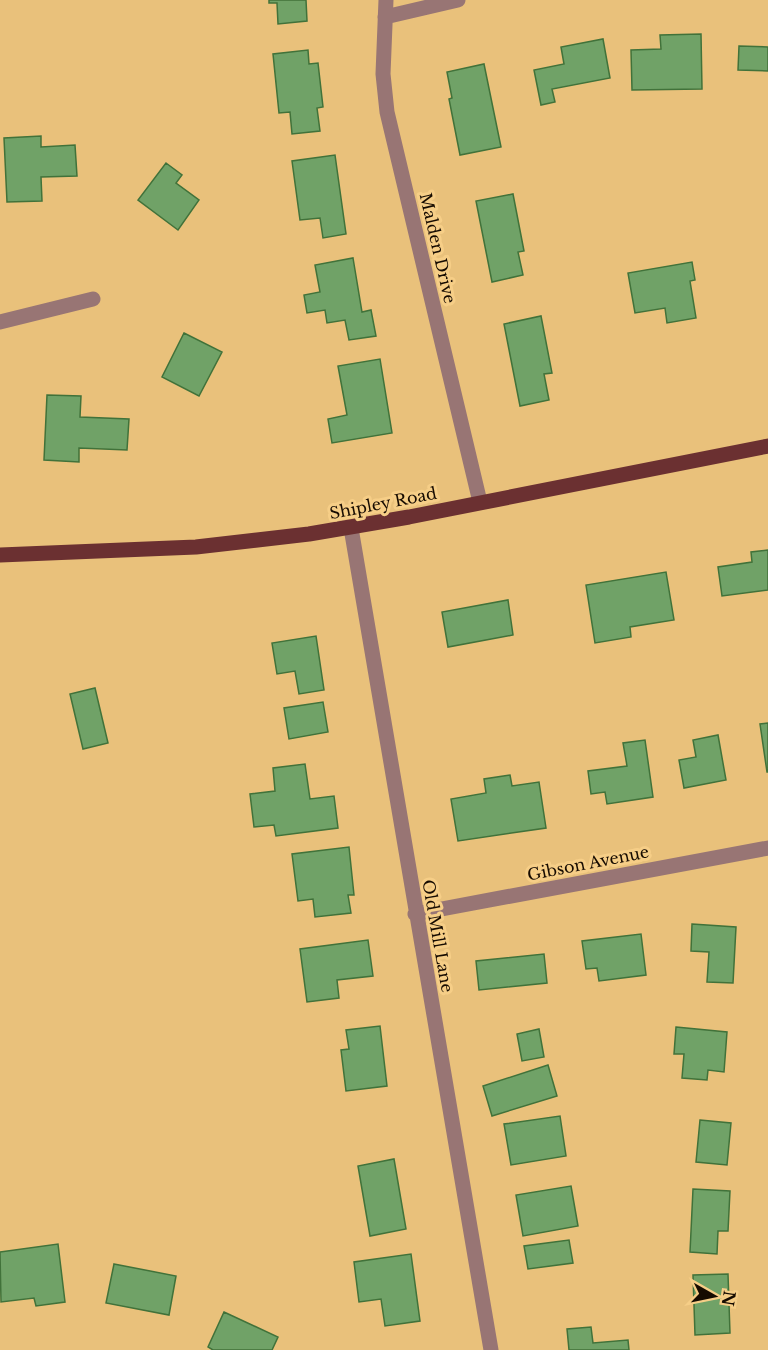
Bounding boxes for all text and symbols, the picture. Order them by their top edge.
street label: Malden Drive [416,191,460,305]
street label: Shipley Road [328,483,438,523]
street label: Gibson Avenue [525,841,651,885]
street label: Old Mill Lane [418,878,458,994]
north arrow [684,1266,744,1326]
text: N [718,1289,740,1307]

